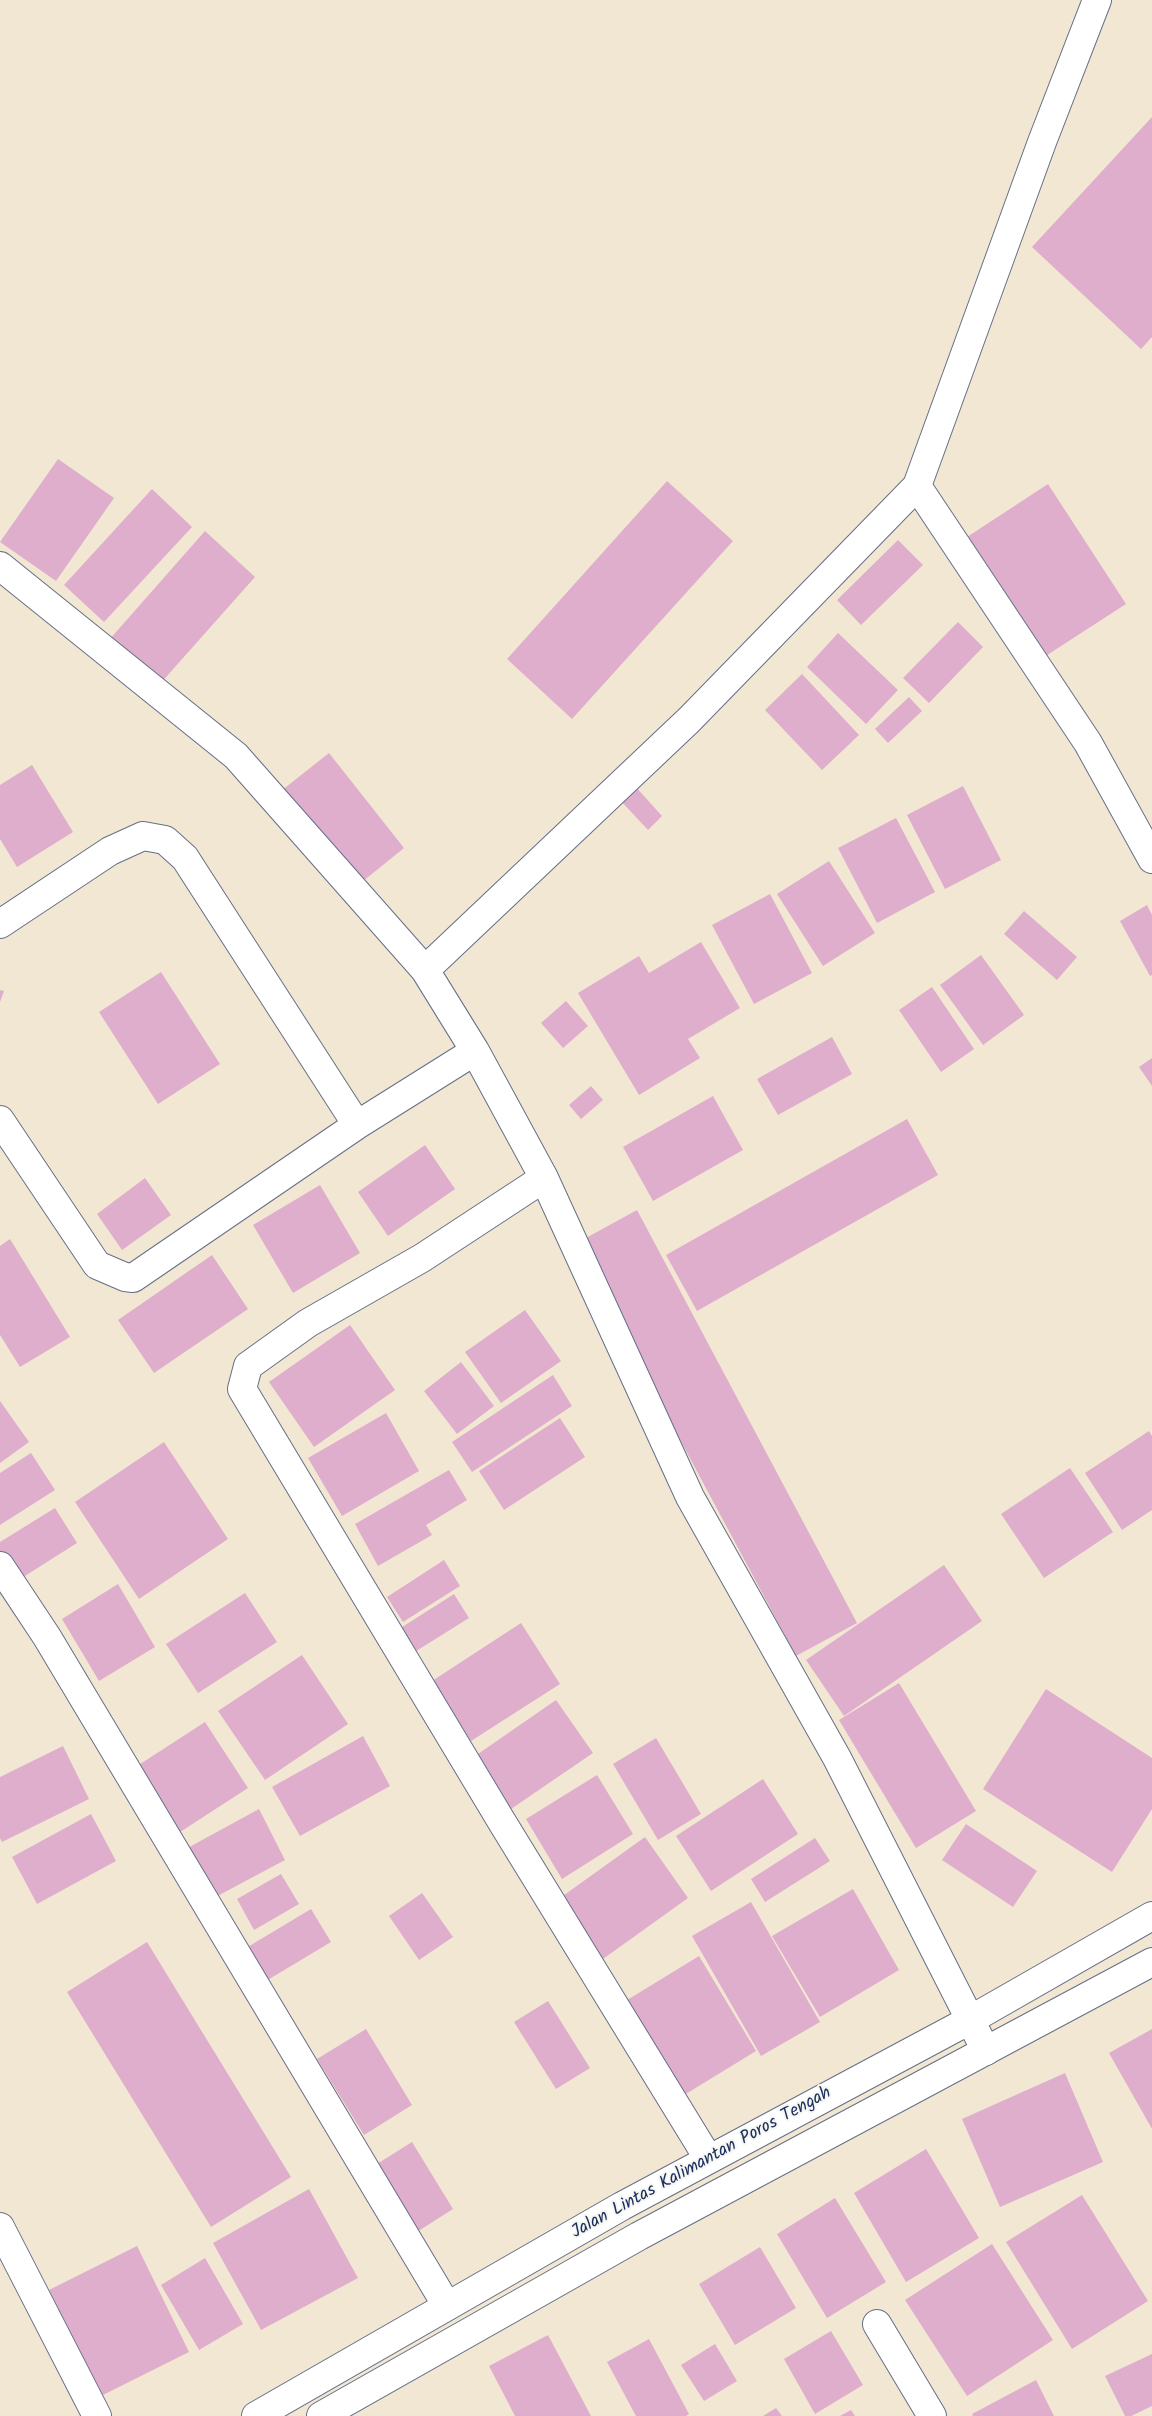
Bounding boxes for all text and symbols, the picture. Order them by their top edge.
street label: Jalan Lintas Kalimantan Poros Tengah [568,2083,836,2245]

